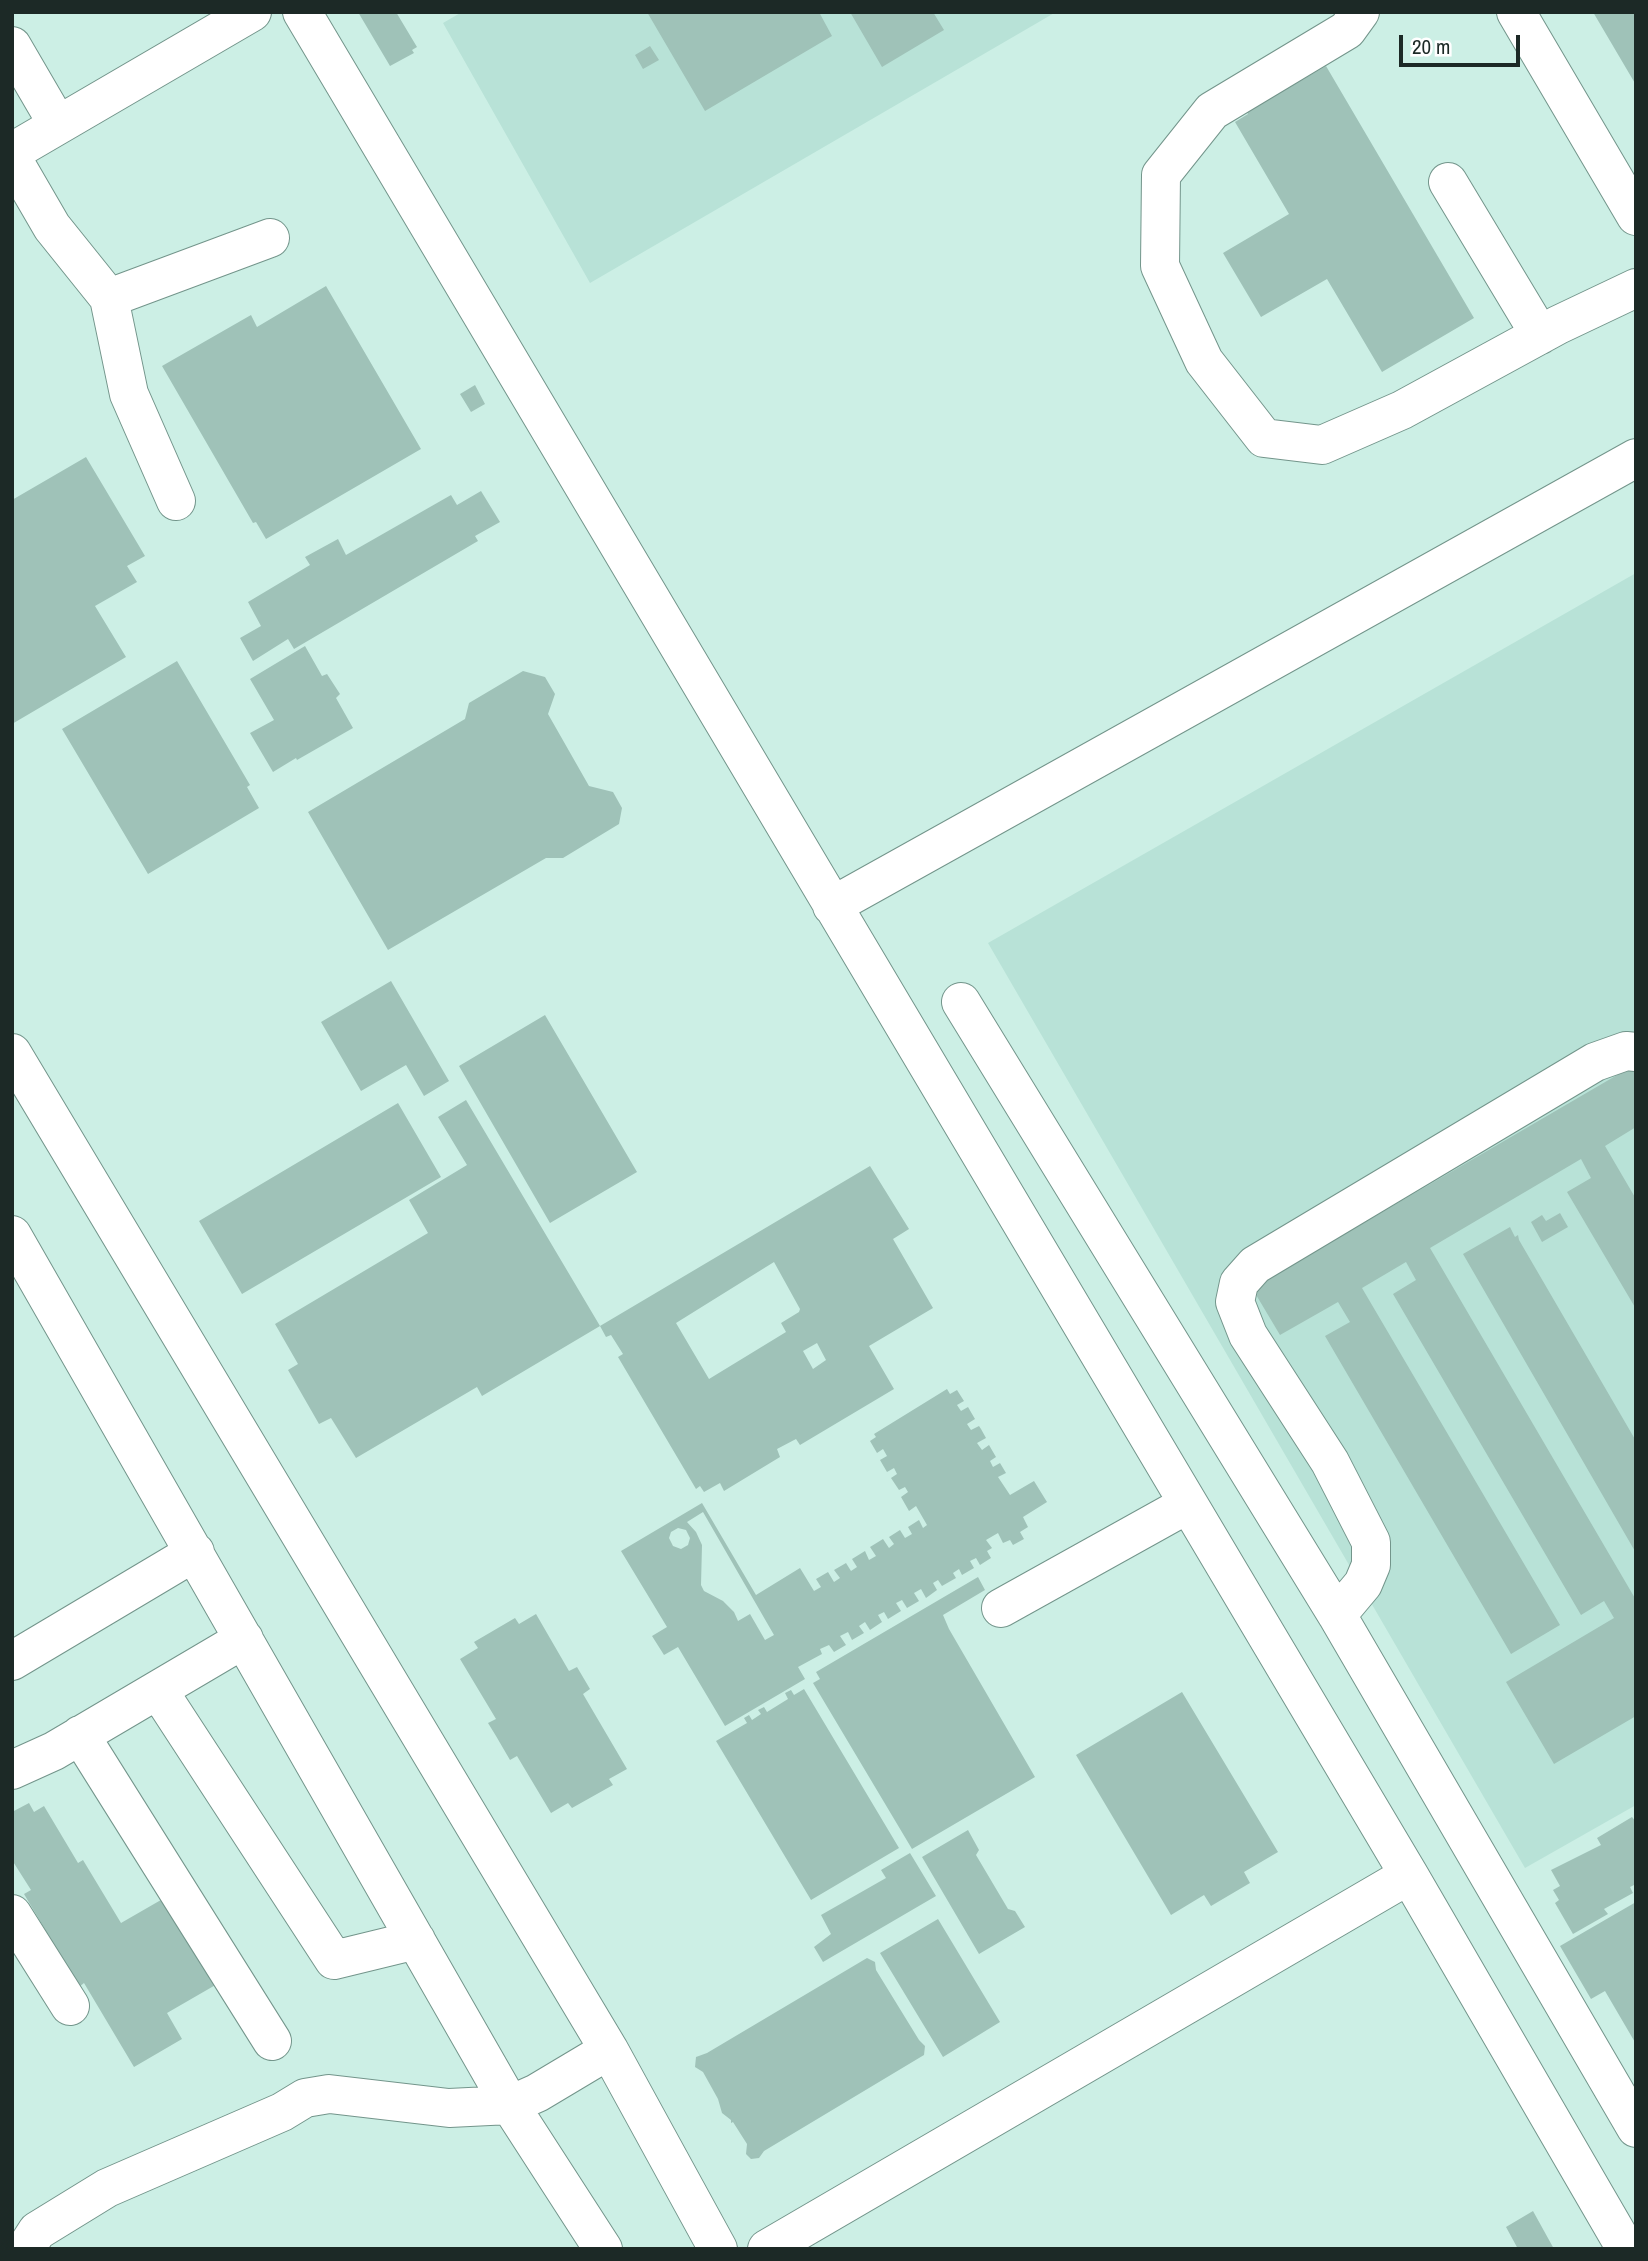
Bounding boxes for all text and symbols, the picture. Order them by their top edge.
scale bar [1403,21,1524,65]
text: 20 m [1412,32,1450,61]

